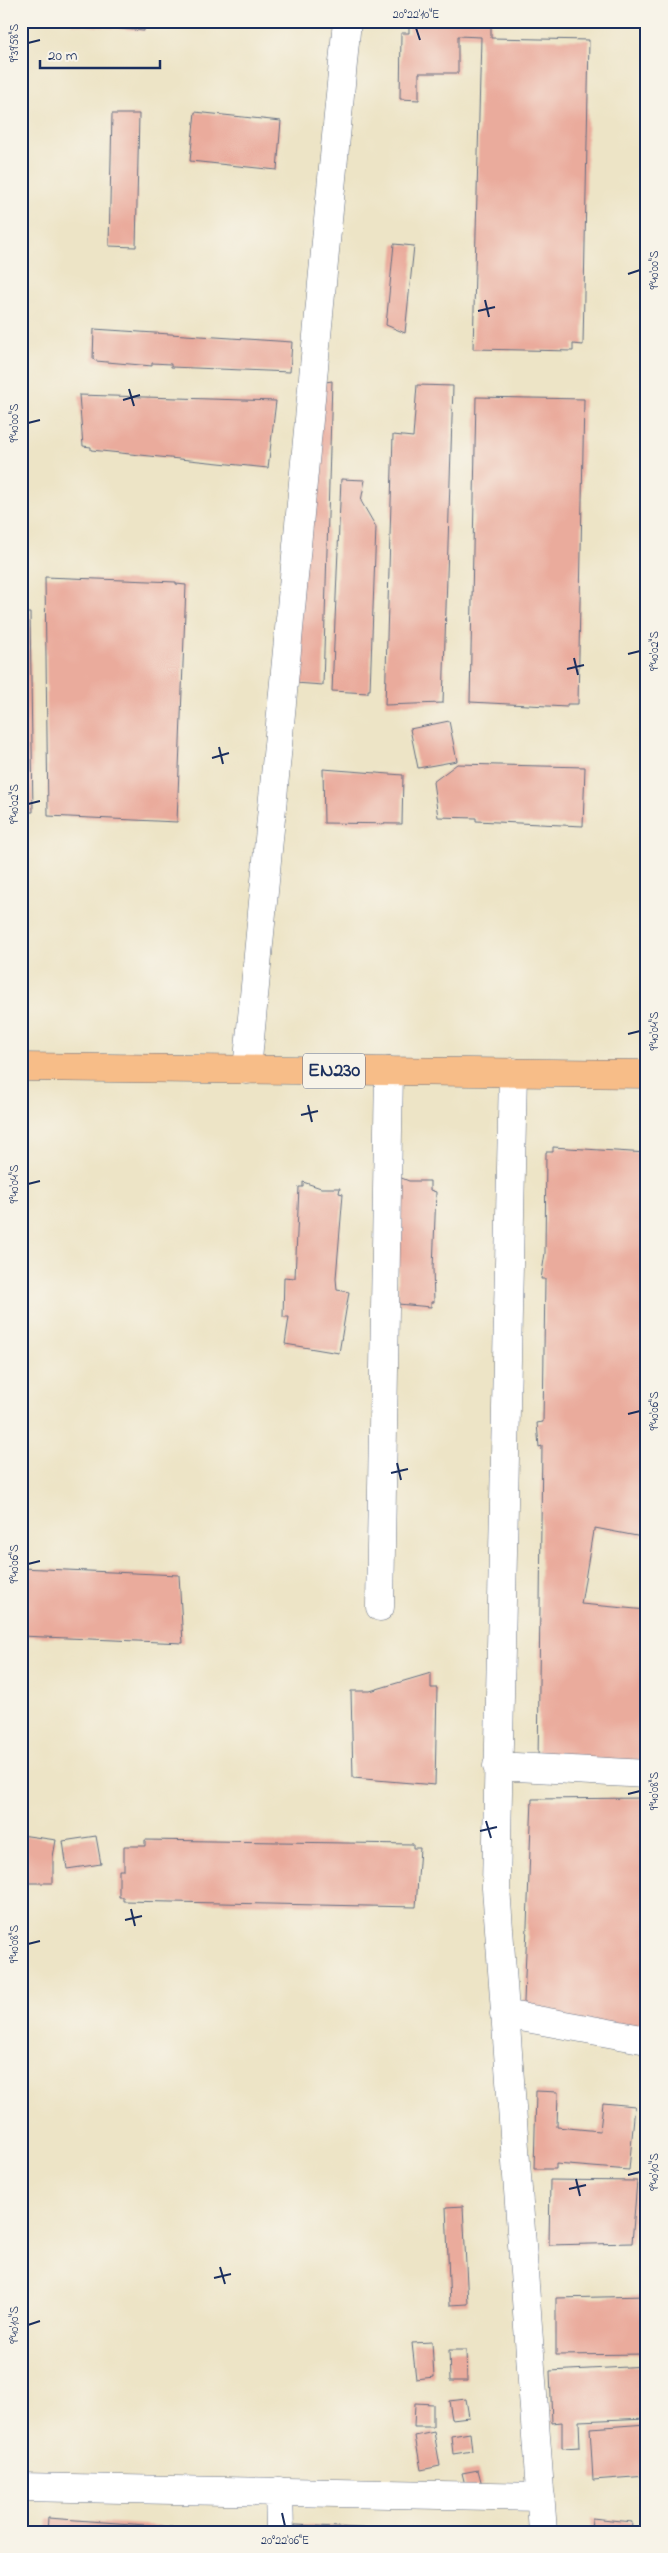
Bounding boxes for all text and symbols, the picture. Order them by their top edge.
text: 20°22'10"E [393,6,439,24]
text: 9°39'58"S [6,23,24,62]
scale bar [40,38,160,70]
text: 20 m [48,45,78,67]
text: 9°40'00"S [646,250,664,290]
text: 9°40'00"S [6,403,24,443]
text: 9°40'02"S [646,631,664,671]
text: 9°40'02"S [6,784,24,824]
text: 9°40'04"S [646,1011,664,1050]
road number: EN230 [303,1054,365,1088]
text: 9°40'04"S [6,1164,24,1203]
text: 9°40'06"S [646,1391,664,1431]
text: 9°40'06"S [6,1544,24,1584]
text: 9°40'08"S [646,1772,664,1810]
text: 9°40'08"S [6,1925,24,1963]
text: 9°40'10"S [646,2153,664,2191]
text: 9°40'10"S [6,2306,24,2344]
text: 20°22'06"E [261,2532,309,2550]

